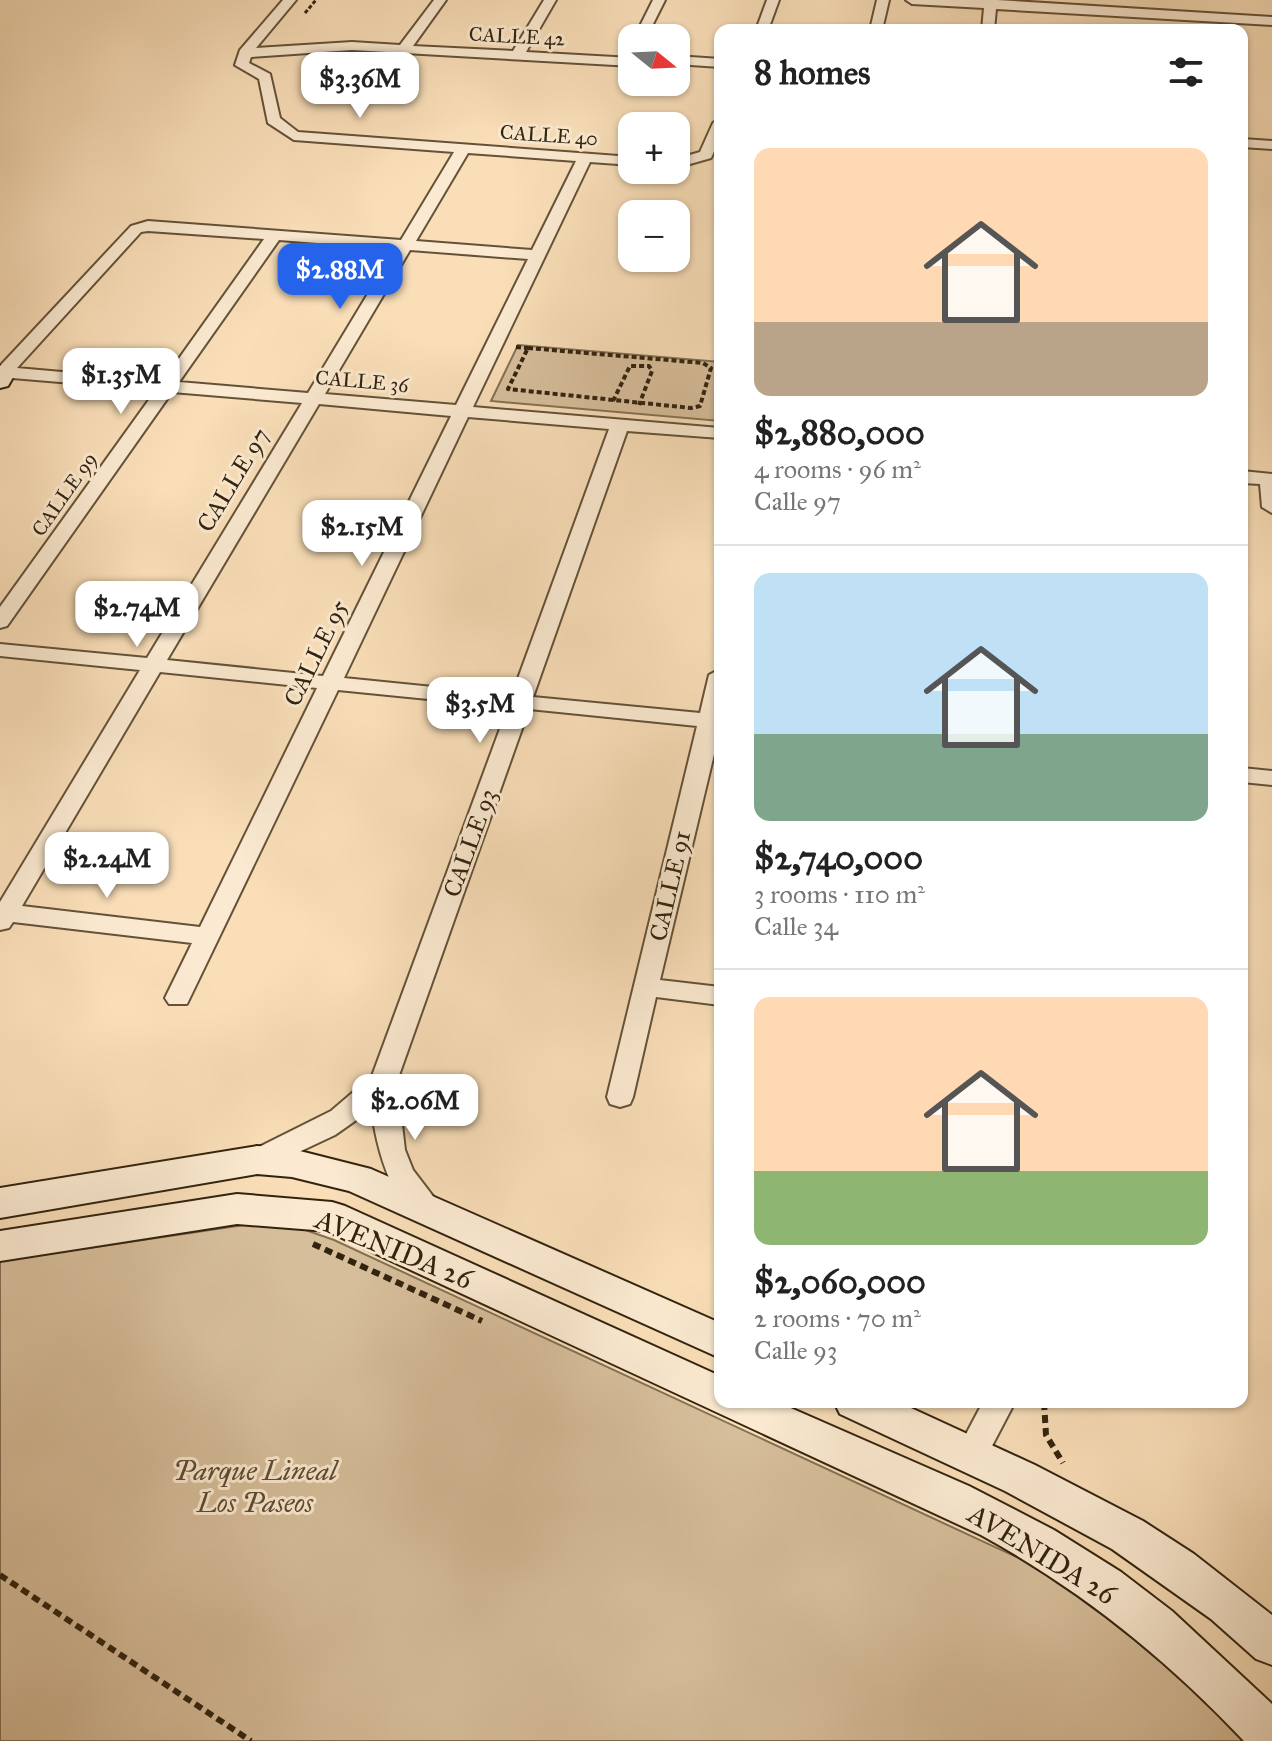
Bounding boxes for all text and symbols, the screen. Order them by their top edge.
street label: CALLE 42 [468,21,566,51]
north arrow [618,24,690,96]
map controls [618,24,690,272]
icon: filters [1164,50,1208,94]
pin: $3.36M [295,52,425,120]
text: 8 homes [754,52,870,93]
text: $3.36M [319,62,401,94]
button: + [618,112,690,184]
street label: CALLE 40 [499,120,599,150]
button: − [618,200,690,272]
icon: home [909,200,1053,344]
pin: $2.88M [275,243,405,311]
text: $2.88M [296,253,384,285]
pin: $1.35M [56,348,186,416]
text: $1.35M [81,358,161,390]
street label: CALLE 36 [314,365,410,397]
text: $2,880,000 [754,412,925,453]
street label: CALLE 97 [190,423,276,537]
street label: CALLE 99 [26,447,102,541]
text: 4 rooms · 96 m² [754,453,921,485]
text: Calle 97 [754,485,841,517]
pin: $2.15M [297,500,427,568]
text: $2.15M [320,510,404,542]
pin: $2.74M [72,581,202,649]
text: $2.74M [93,591,181,623]
street label: CALLE 95 [277,595,355,711]
icon: home [909,625,1053,769]
pin: $3.5M [424,677,536,745]
text: $3.5M [445,687,515,719]
street label: CALLE 93 [437,785,503,901]
street label: CALLE 91 [643,828,697,944]
pin: $2.24M [42,832,172,900]
text: $2,740,000 [754,837,923,878]
text: $2.24M [63,842,151,874]
text: 3 rooms · 110 m² [754,878,925,910]
text: Calle 34 [754,910,838,942]
icon: home [909,1049,1053,1193]
pin: $2.06M [350,1074,480,1142]
text: $2.06M [370,1084,460,1116]
street label: AVENIDA 26 [309,1201,479,1297]
text: $2,060,000 [754,1261,926,1302]
text: 2 rooms · 70 m² [754,1302,921,1334]
text: Calle 93 [754,1334,837,1366]
park label: Parque Lineal Los Paseos [173,1453,339,1520]
street label: AVENIDA 26 [961,1496,1124,1613]

